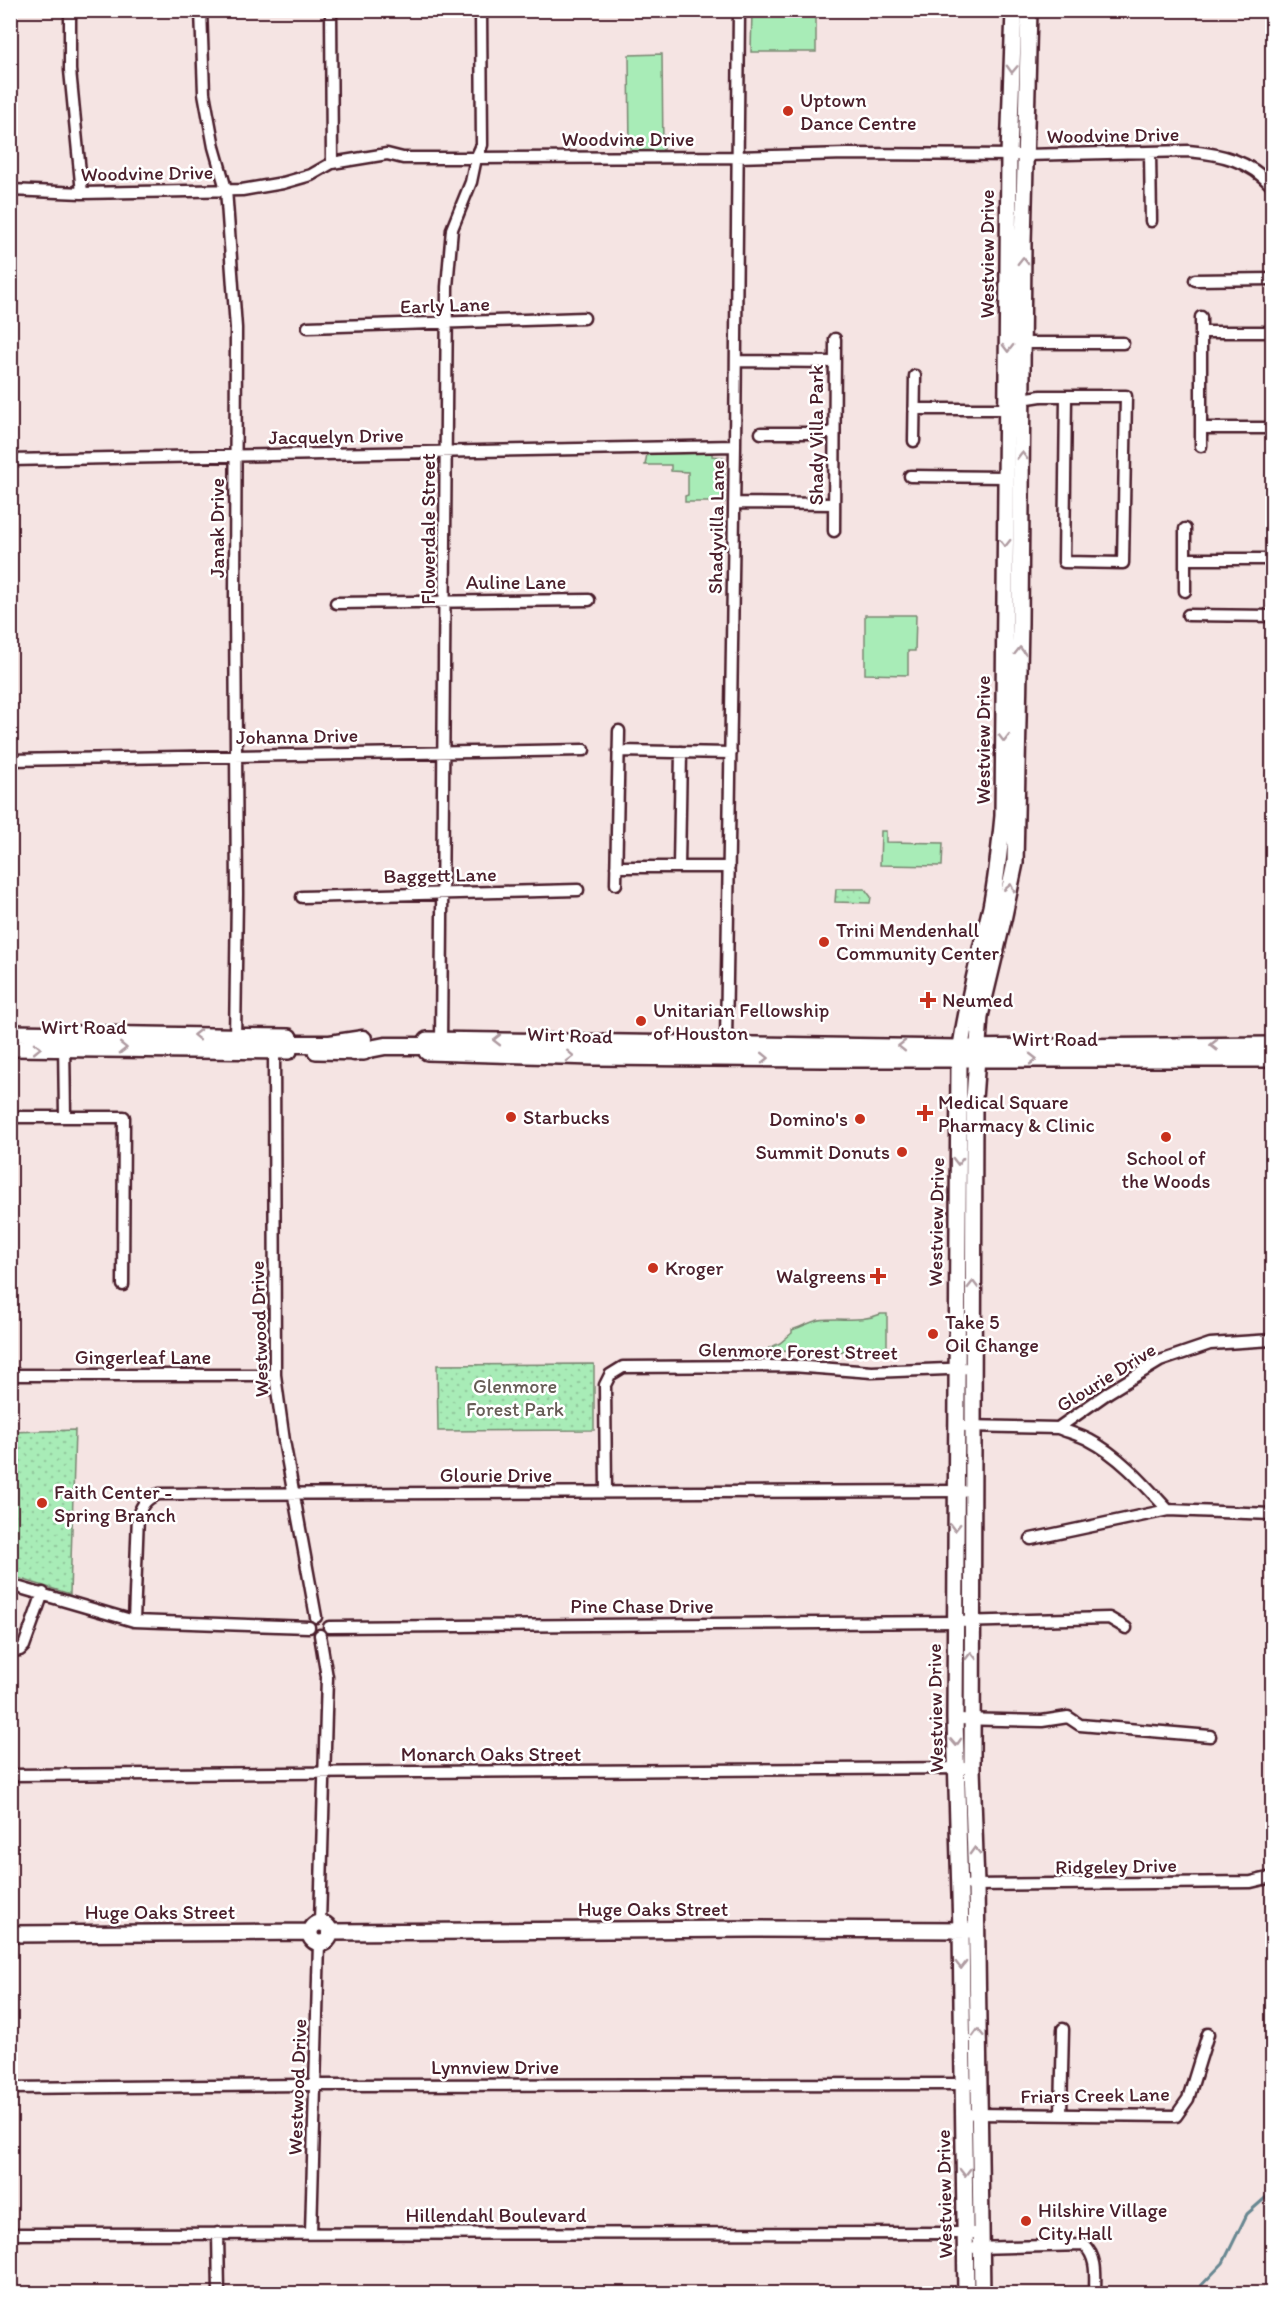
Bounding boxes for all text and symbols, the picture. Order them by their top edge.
one-way arrow [1005,64,1018,73]
place label: Uptown Dance Centre [800,88,917,135]
marker: Uptown Dance Centre [781,104,795,118]
street label: Woodvine Drive [1046,122,1180,148]
street label: Woodvine Drive [562,127,694,151]
street label: Woodvine Drive [80,160,214,186]
street label: Westview Drive [975,189,999,319]
one-way arrow [1017,257,1029,266]
street label: Early Lane [400,291,490,319]
one-way arrow [1001,343,1014,352]
street label: Shady Villa Park [804,364,828,505]
street label: Jacquelyn Drive [268,423,404,449]
one-way arrow [1016,452,1028,461]
street label: Flowerdale Street [416,453,440,605]
street label: Shadyvilla Lane [703,460,729,594]
street label: Janak Drive [205,478,229,578]
one-way arrow [999,538,1012,547]
street label: Auline Lane [466,570,566,594]
one-way arrow [1013,647,1026,656]
street label: Westview Drive [971,675,995,805]
street label: Johanna Drive [236,723,358,749]
one-way arrow [998,733,1010,742]
street label: Baggett Lane [383,862,497,888]
one-way arrow [1003,883,1016,893]
place label: Trini Mendenhall Community Center [836,918,1000,965]
marker: Trini Mendenhall Community Center [817,935,831,949]
place label: Neumed [942,988,1013,1012]
marker: Neumed [919,991,937,1009]
place label: Unitarian Fellowship of Houston [653,998,829,1045]
marker: Unitarian Fellowship of Houston [634,1014,648,1028]
street label: Wirt Road [41,1015,127,1039]
street label: Wirt Road [527,1022,613,1048]
street label: Wirt Road [1012,1027,1098,1051]
one-way arrow [192,1029,201,1041]
one-way arrow [492,1034,501,1046]
one-way arrow [1210,1039,1219,1051]
one-way arrow [897,1040,906,1052]
one-way arrow [33,1042,42,1054]
one-way arrow [118,1042,127,1055]
one-way arrow [565,1050,574,1062]
one-way arrow [760,1052,769,1065]
one-way arrow [1029,1053,1038,1065]
place label: Medical Square Pharmacy & Clinic [938,1090,1095,1137]
marker: Medical Square Pharmacy & Clinic [916,1104,934,1122]
place label: Starbucks [523,1105,610,1129]
place label: Domino's [769,1107,848,1131]
marker: Starbucks [504,1110,518,1124]
marker: Domino's [853,1112,867,1126]
marker: School of the Woods [1159,1130,1173,1144]
place label: Summit Donuts [755,1140,890,1164]
marker: Summit Donuts [895,1145,909,1159]
place label: School of the Woods [1122,1146,1211,1193]
one-way arrow [952,1156,964,1165]
street label: Westview Drive [923,1157,949,1287]
place label: Kroger [665,1256,723,1280]
street label: Westwood Drive [245,1260,273,1398]
marker: Kroger [646,1261,660,1275]
place label: Walgreens [776,1264,866,1288]
marker: Walgreens [871,1269,885,1283]
one-way arrow [967,1281,980,1290]
place label: Take 5 Oil Change [945,1310,1039,1357]
marker: Take 5 Oil Change [926,1327,940,1341]
street label: Glenmore Forest Street [698,1337,898,1365]
street label: Glourie Drive [1052,1337,1160,1417]
street label: Gingerleaf Lane [75,1345,211,1369]
park label: Glenmore Forest Park [466,1374,564,1421]
street label: Glourie Drive [440,1463,552,1487]
place label: Faith Center - Spring Branch [54,1480,176,1527]
marker: Faith Center - Spring Branch [35,1496,49,1510]
one-way arrow [949,1522,961,1531]
street label: Pine Chase Drive [570,1594,714,1618]
street label: Westview Drive [922,1643,948,1773]
one-way arrow [965,1651,977,1660]
one-way arrow [950,1738,963,1747]
street label: Monarch Oaks Street [401,1742,581,1766]
one-way arrow [968,1846,981,1855]
street label: Ridgeley Drive [1055,1853,1177,1879]
street label: Huge Oaks Street [578,1897,728,1921]
street label: Huge Oaks Street [85,1900,235,1924]
one-way arrow [955,1960,967,1969]
street label: Westwood Drive [283,2018,311,2156]
one-way arrow [972,2029,984,2038]
street label: Lynnview Drive [431,2055,559,2079]
street label: Friars Creek Lane [1020,2082,1170,2108]
street label: Westview Drive [931,2129,957,2259]
one-way arrow [958,2168,971,2177]
place label: Hilshire Village City Hall [1038,2198,1167,2245]
street label: Hillendahl Boulevard [406,2203,586,2227]
marker: Hilshire Village City Hall [1019,2214,1033,2228]

